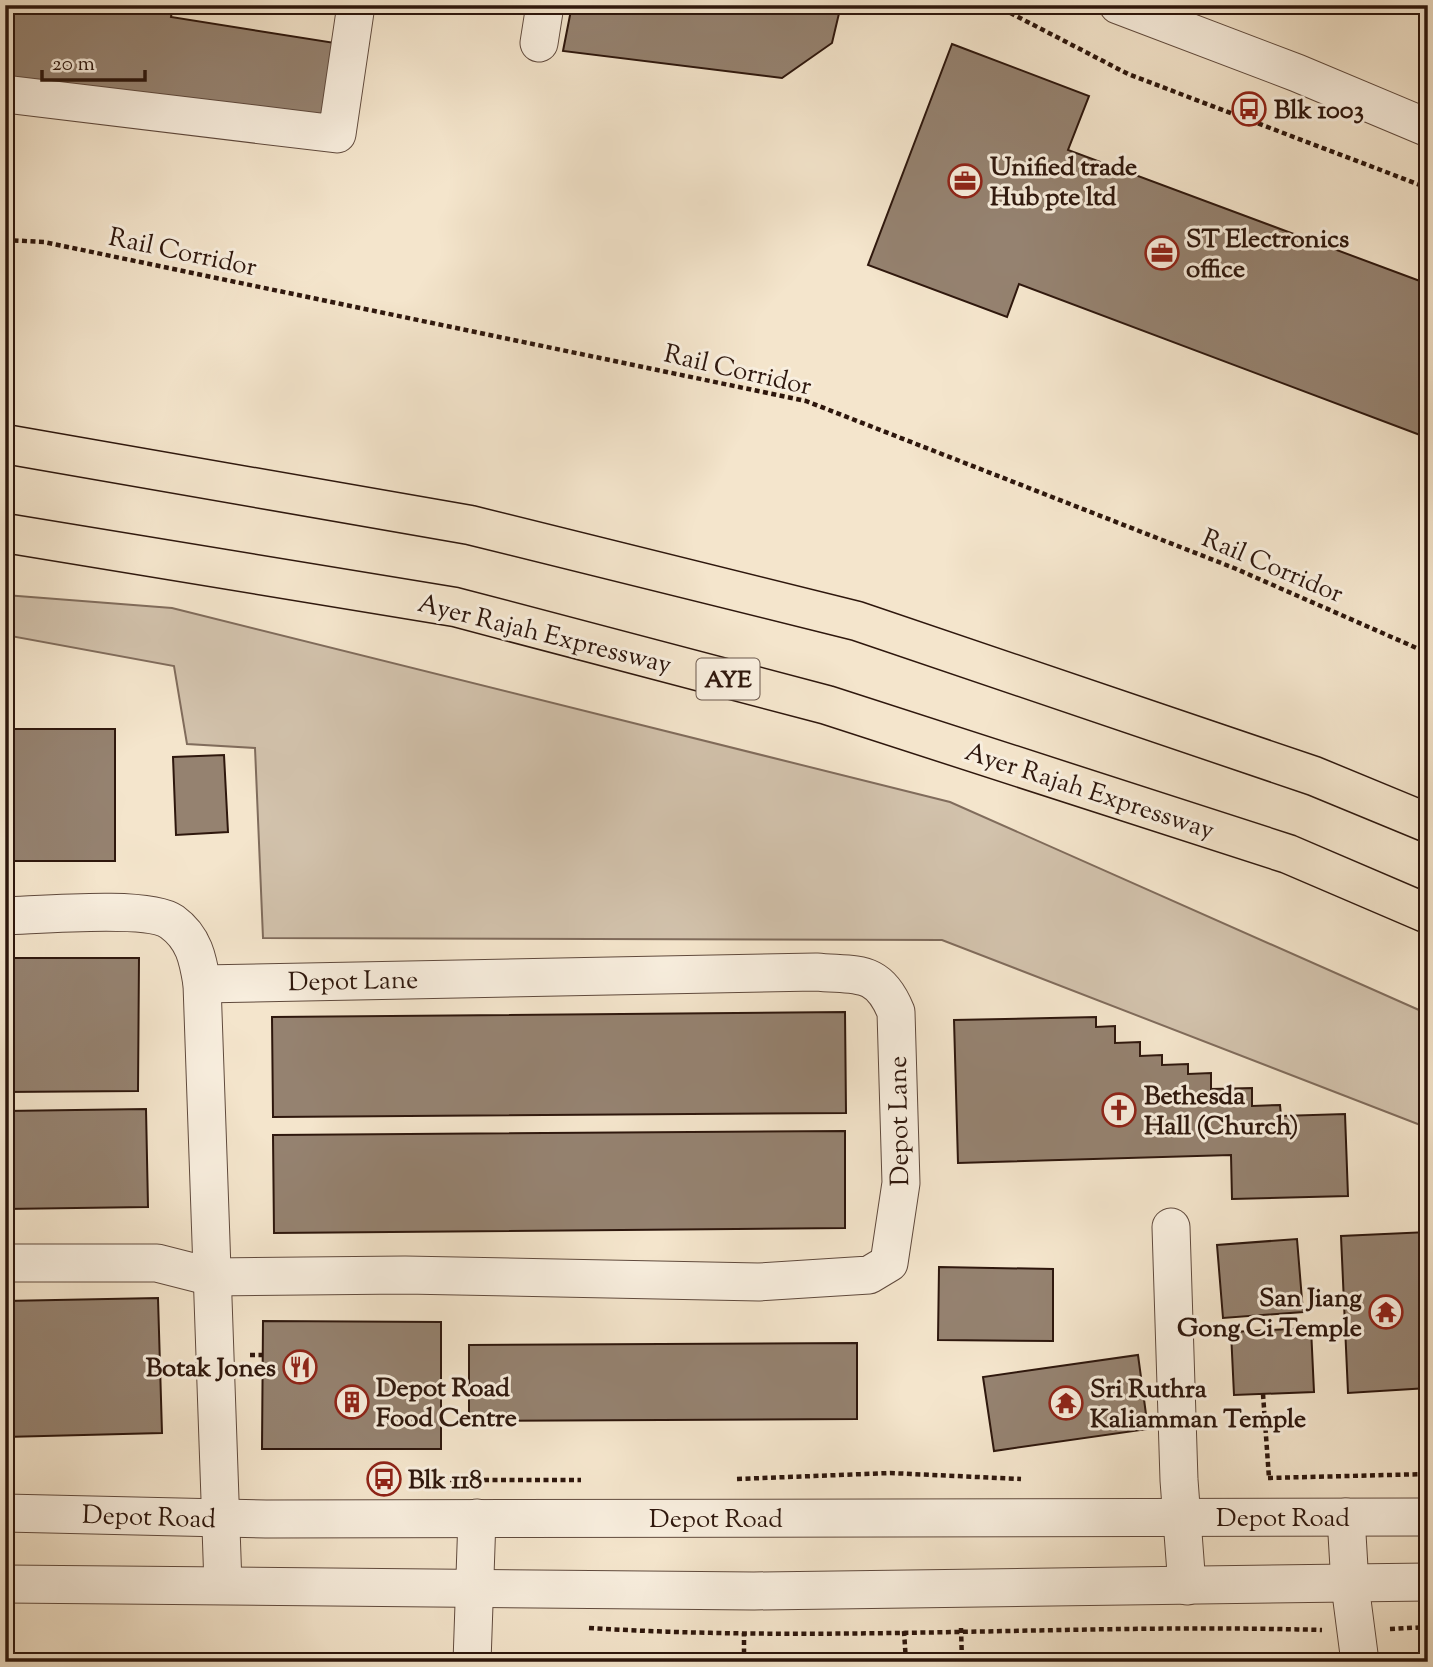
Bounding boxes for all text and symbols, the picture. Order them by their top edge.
scale bar [42,38,145,82]
text: 20 m [52,50,95,80]
bus stop icon: Blk 1003 [1230,90,1268,128]
place label: Blk 1003 [1274,93,1364,130]
place label: Unified trade Hub pte ltd [990,150,1137,217]
office icon: Unified trade Hub pte ltd [946,162,984,200]
street label: Rail Corridor [105,220,260,287]
place label: ST Electronics office [1186,222,1349,289]
office icon: ST Electronics office [1143,234,1181,272]
street label: Rail Corridor [660,336,815,406]
street label: Rail Corridor [1196,521,1349,614]
street label: Ayer Rajah Expressway [414,586,675,685]
road number: AYE [696,658,760,700]
street label: Ayer Rajah Expressway [960,735,1219,850]
street label: Depot Lane [288,963,419,1002]
street label: Depot Lane [881,1055,920,1186]
place label: Bethesda Hall (Church) [1144,1079,1299,1146]
church icon: Bethesda Hall (Church) [1100,1091,1138,1129]
place label: San Jiang Gong Ci Temple [1177,1281,1362,1348]
temple icon: San Jiang Gong Ci Temple [1367,1293,1405,1331]
restaurant icon: Botak Jones [281,1348,319,1386]
place label: Botak Jones [146,1351,276,1388]
place label: Depot Road Food Centre [376,1371,517,1438]
place label: Sri Ruthra Kaliamman Temple [1090,1372,1306,1439]
building icon: Depot Road Food Centre [333,1383,371,1421]
temple icon: Sri Ruthra Kaliamman Temple [1047,1384,1085,1422]
bus stop icon: Blk 118 [365,1460,403,1498]
place label: Blk 118 [408,1463,482,1500]
street label: Depot Road [81,1498,217,1539]
street label: Depot Road [1216,1501,1350,1538]
street label: Depot Road [649,1502,783,1539]

